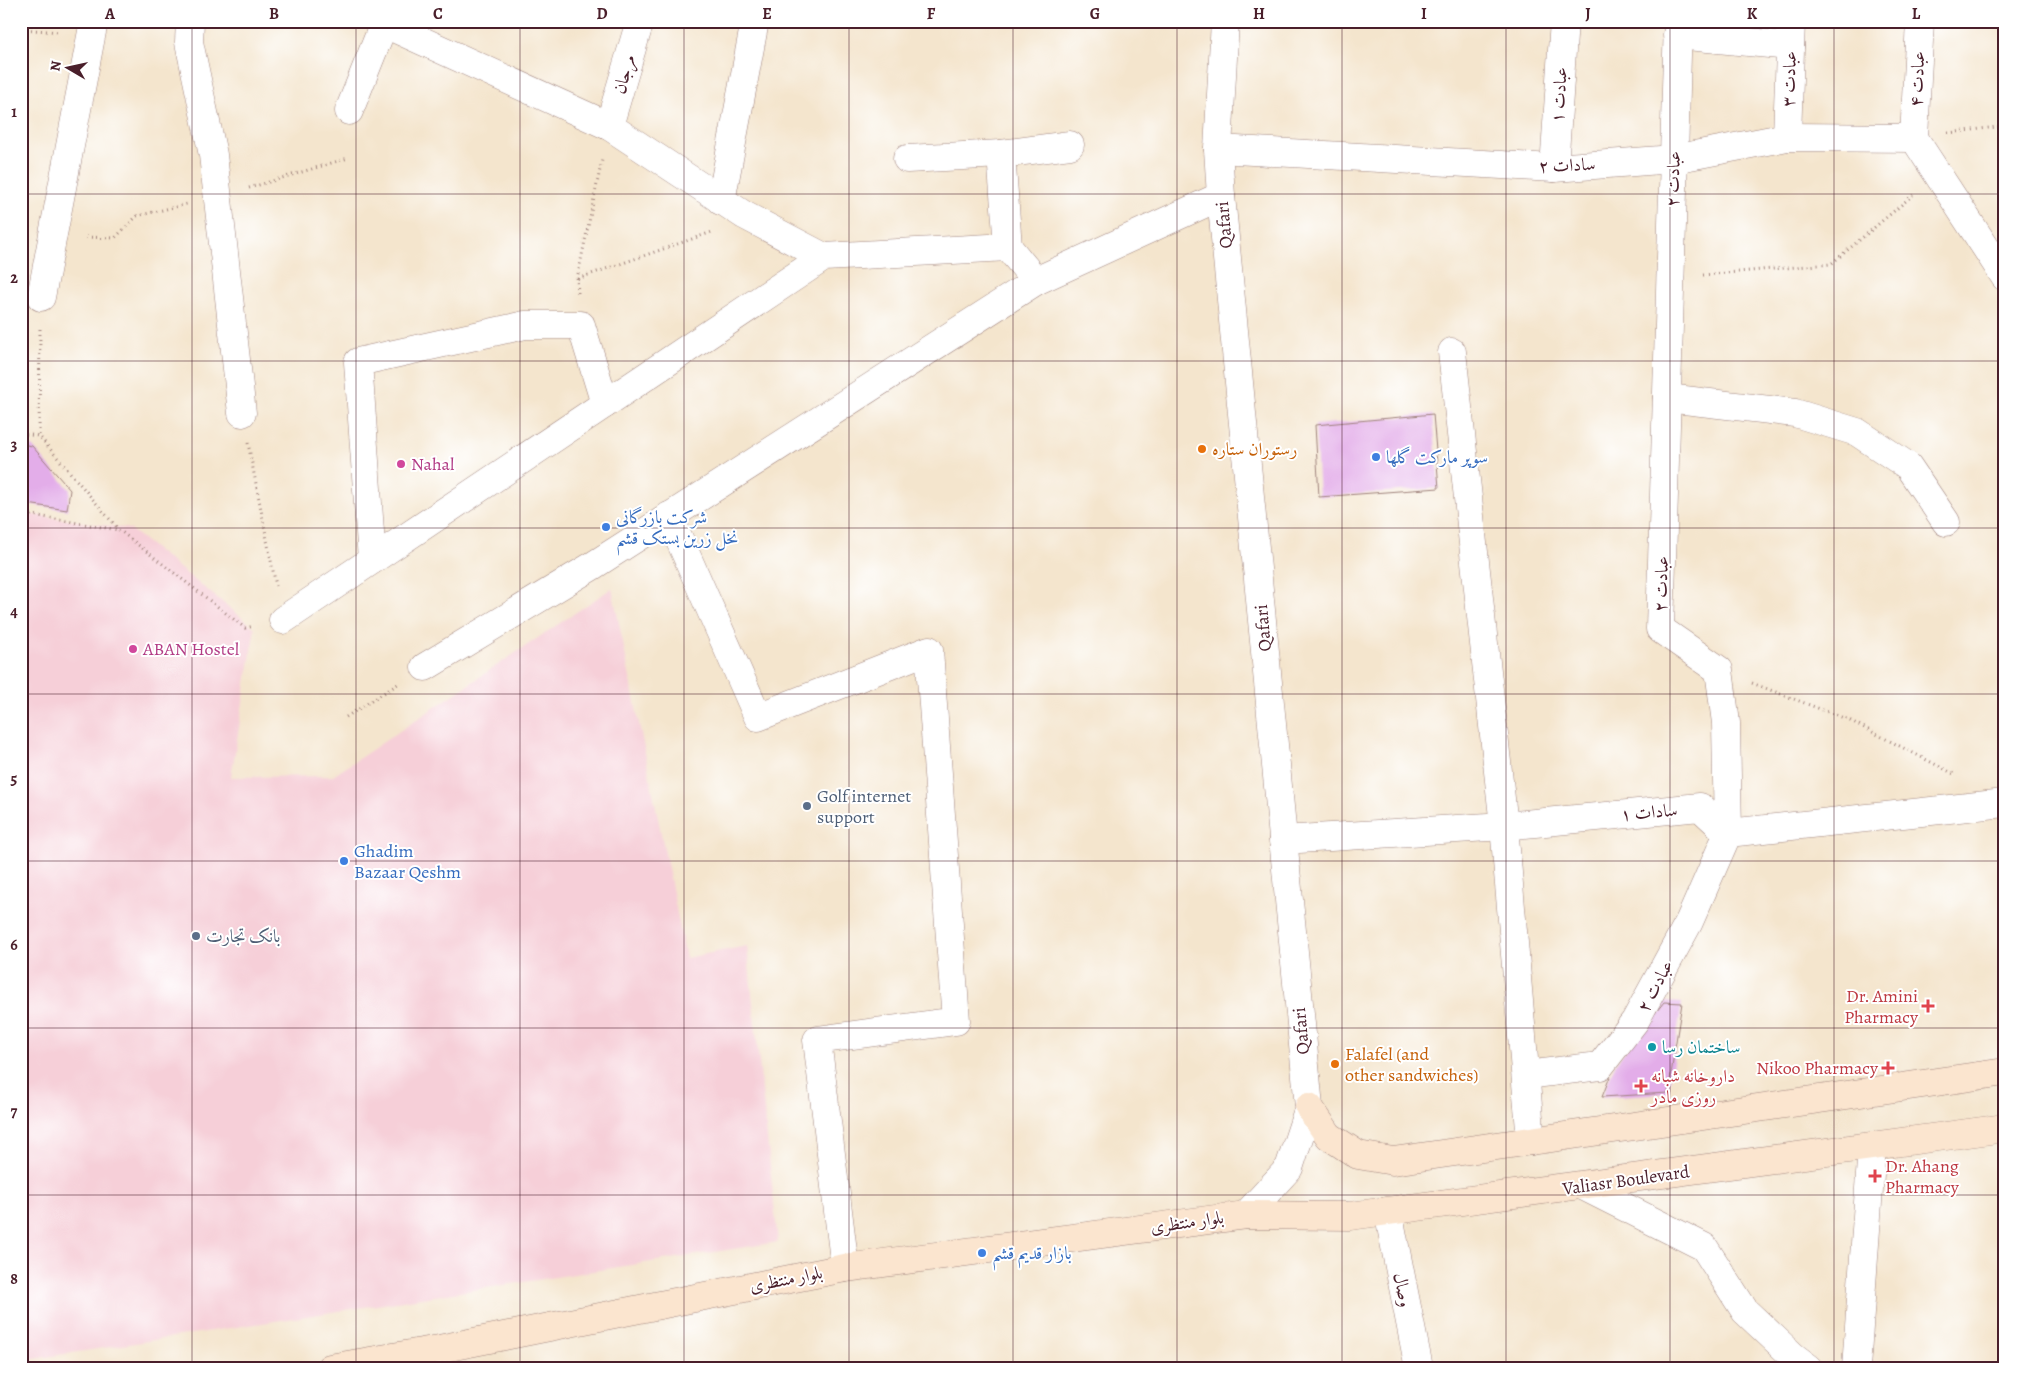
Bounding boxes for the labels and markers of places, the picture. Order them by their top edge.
place label: رستوران ستاره [1212,437,1298,461]
marker: رستوران ستاره [1196,443,1208,455]
place label: سوپر مارکت گلها [1386,445,1488,469]
marker: سوپر مارکت گلها [1370,451,1382,463]
place label: Nahal [411,452,455,476]
marker: Nahal [395,458,407,470]
place label: شرکت بازرگانی نخل زرین بستک قشم [616,505,738,556]
marker: شرکت بازرگانی نخل زرین بستک قشم [600,521,612,533]
place label: ABAN Hostel [142,637,240,661]
marker: ABAN Hostel [127,643,139,655]
place label: Golf internet support [817,784,911,829]
marker: Golf internet support [801,800,813,812]
place label: Ghadim Bazaar Qeshm [354,839,461,884]
marker: Ghadim Bazaar Qeshm [338,855,350,867]
place label: بانک تجارت [206,924,280,948]
marker: بانک تجارت [190,930,202,942]
place label: Dr. Amini Pharmacy [1844,984,1919,1029]
marker: Dr. Amini Pharmacy [1922,1000,1934,1012]
place label: ساختمان رسا [1662,1035,1740,1059]
marker: ساختمان رسا [1646,1041,1658,1053]
place label: Falafel (and other sandwiches) [1345,1042,1478,1087]
place label: Nikoo Pharmacy [1756,1056,1879,1080]
marker: Falafel (and other sandwiches) [1329,1058,1341,1070]
marker: Nikoo Pharmacy [1882,1062,1894,1074]
place label: داروخانه شبانه روزی مادر [1649,1064,1735,1109]
marker: داروخانه شبانه روزی مادر [1635,1080,1647,1092]
place label: Dr. Ahang Pharmacy [1885,1154,1960,1199]
marker: Dr. Ahang Pharmacy [1869,1170,1881,1182]
place label: بازار قدیم قشم [992,1241,1072,1271]
marker: بازار قدیم قشم [976,1247,988,1259]

